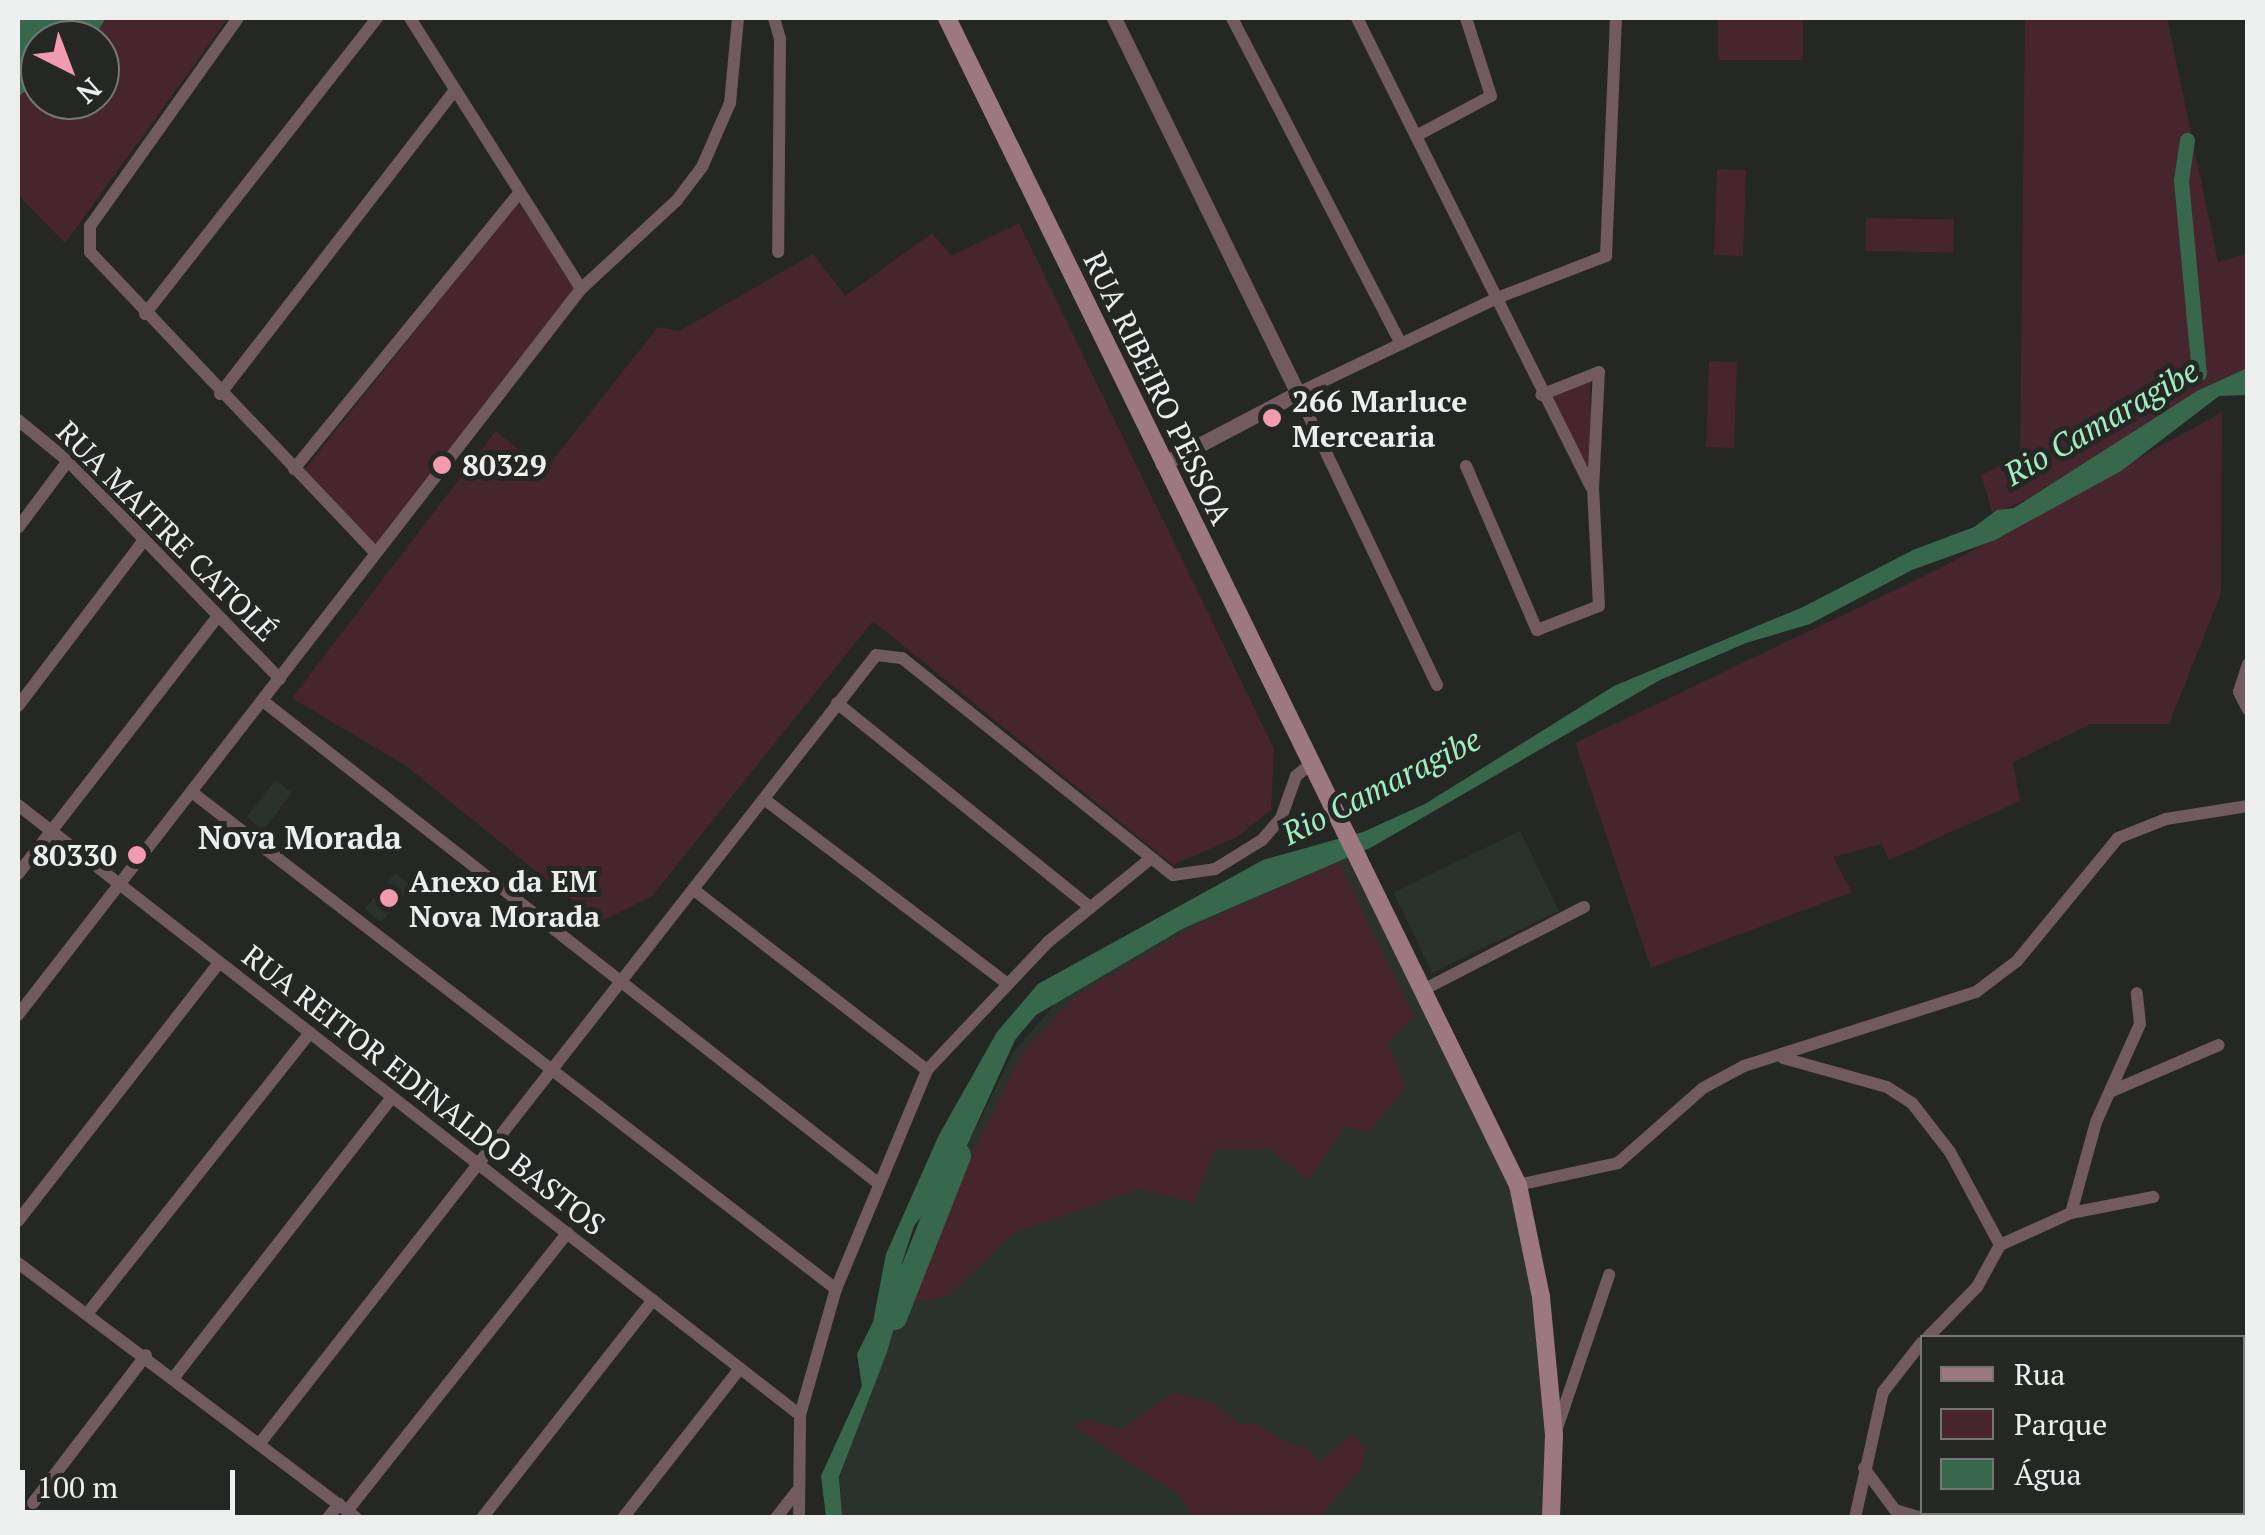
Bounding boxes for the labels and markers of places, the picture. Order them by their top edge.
place label: 266 Marluce Mercearia [1292,383,1467,454]
marker: 266 Marluce Mercearia [1261,407,1283,429]
place label: 80329 [462,447,547,483]
marker: 80329 [431,454,453,476]
place label: 80330 [32,837,117,873]
marker: 80330 [126,844,148,866]
place label: Anexo da EM Nova Morada [409,863,600,934]
marker: Anexo da EM Nova Morada [378,887,400,909]

